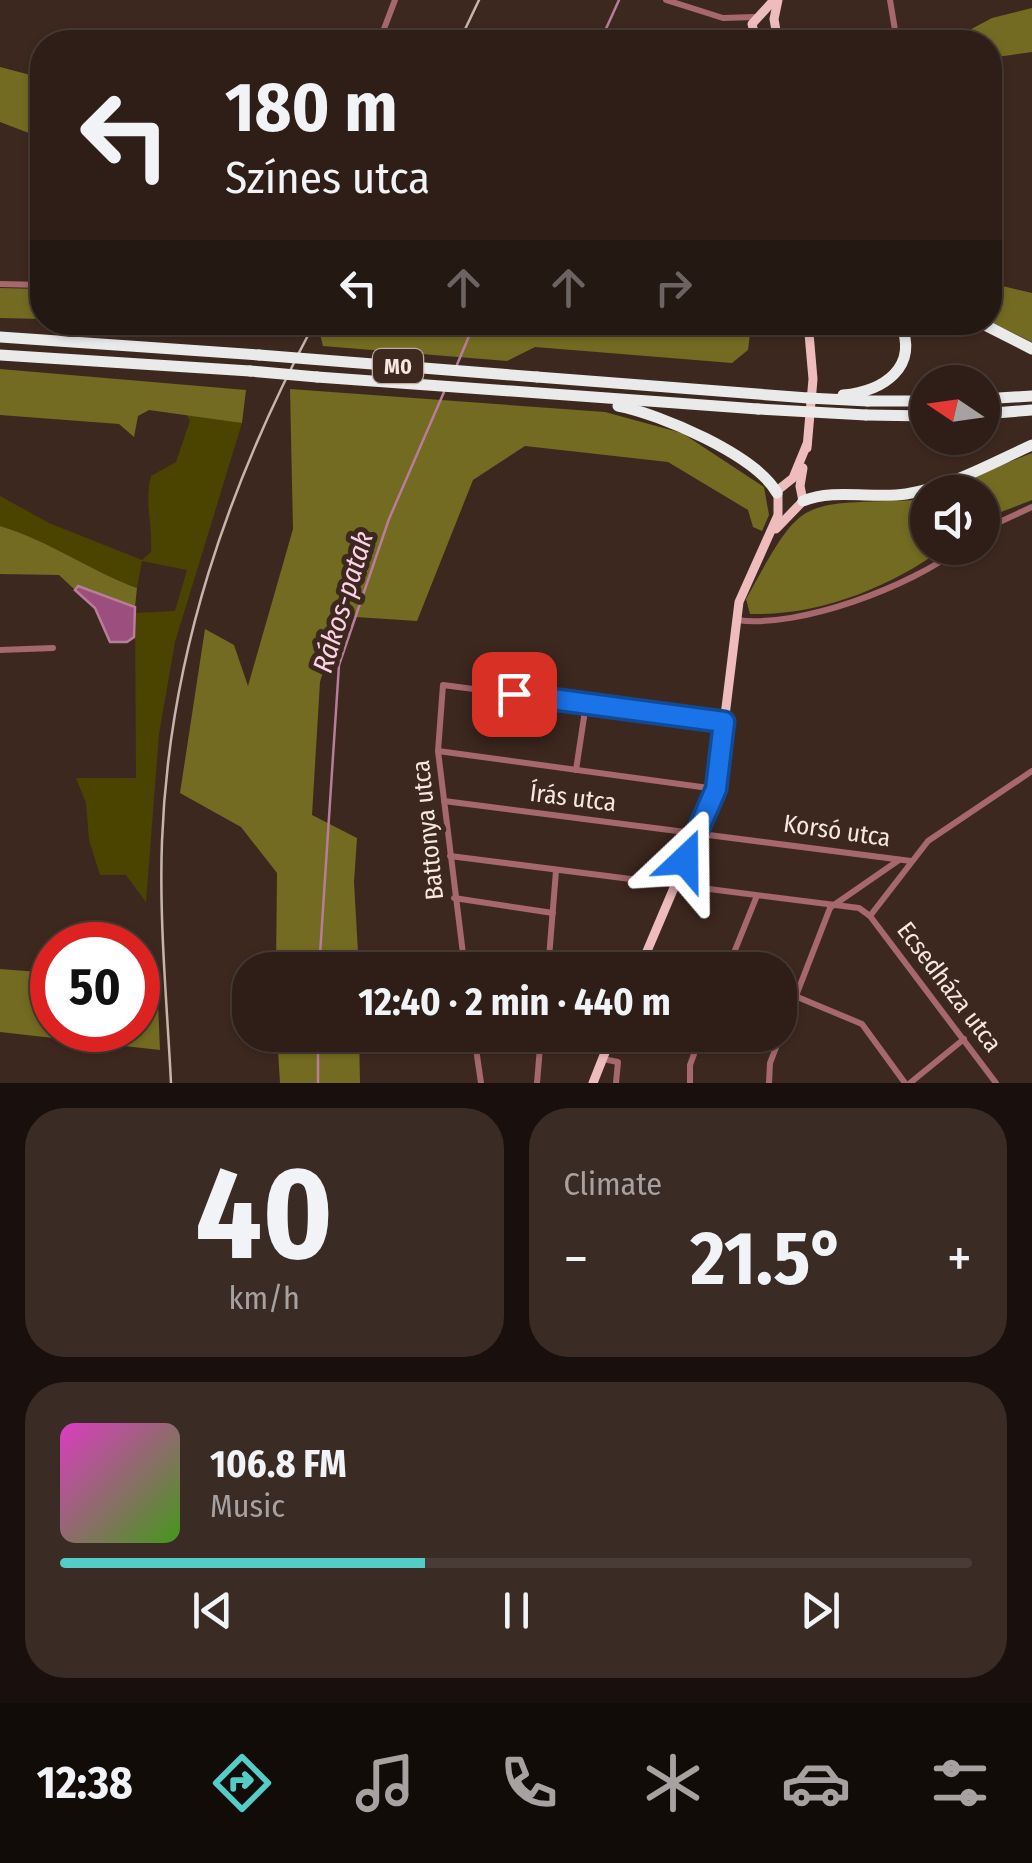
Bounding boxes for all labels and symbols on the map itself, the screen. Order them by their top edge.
road number: M0 [373,349,423,383]
north arrow [910,365,1000,455]
water label: Rákos-patak [306,527,380,677]
pin [472,652,557,737]
street label: Battonya utca [406,759,450,901]
street label: Írás utca [528,777,618,818]
position arrow [633,808,737,912]
street label: Korsó utca [782,809,892,853]
street label: Ecsedháza utca [890,916,1008,1058]
speed limit sign: 50 [30,922,160,1052]

